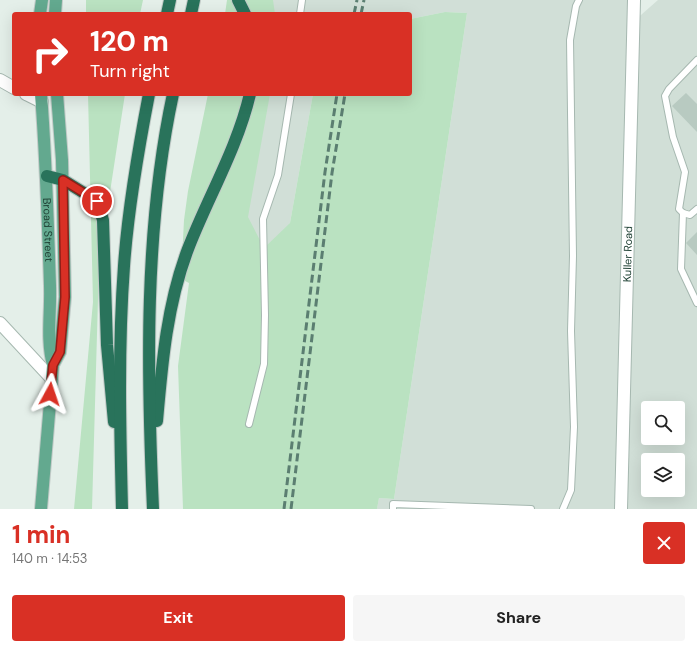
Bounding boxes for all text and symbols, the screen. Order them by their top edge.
text: 120 m [90,23,169,60]
icon: right [24,28,76,80]
text: Turn right [90,59,170,83]
pin [80,184,114,218]
icon: arrive [86,190,108,212]
street label: Broad Street [40,198,56,262]
street label: Kuller Road [620,226,635,282]
position arrow [29,373,71,415]
map controls [641,401,685,497]
button: search [641,401,685,445]
button: layers [641,453,685,497]
text: 1 min [12,519,70,550]
button: close [643,522,685,564]
text: 140 m · 14:53 [12,550,88,567]
button: Exit [12,595,345,641]
button: Share [353,595,685,641]

